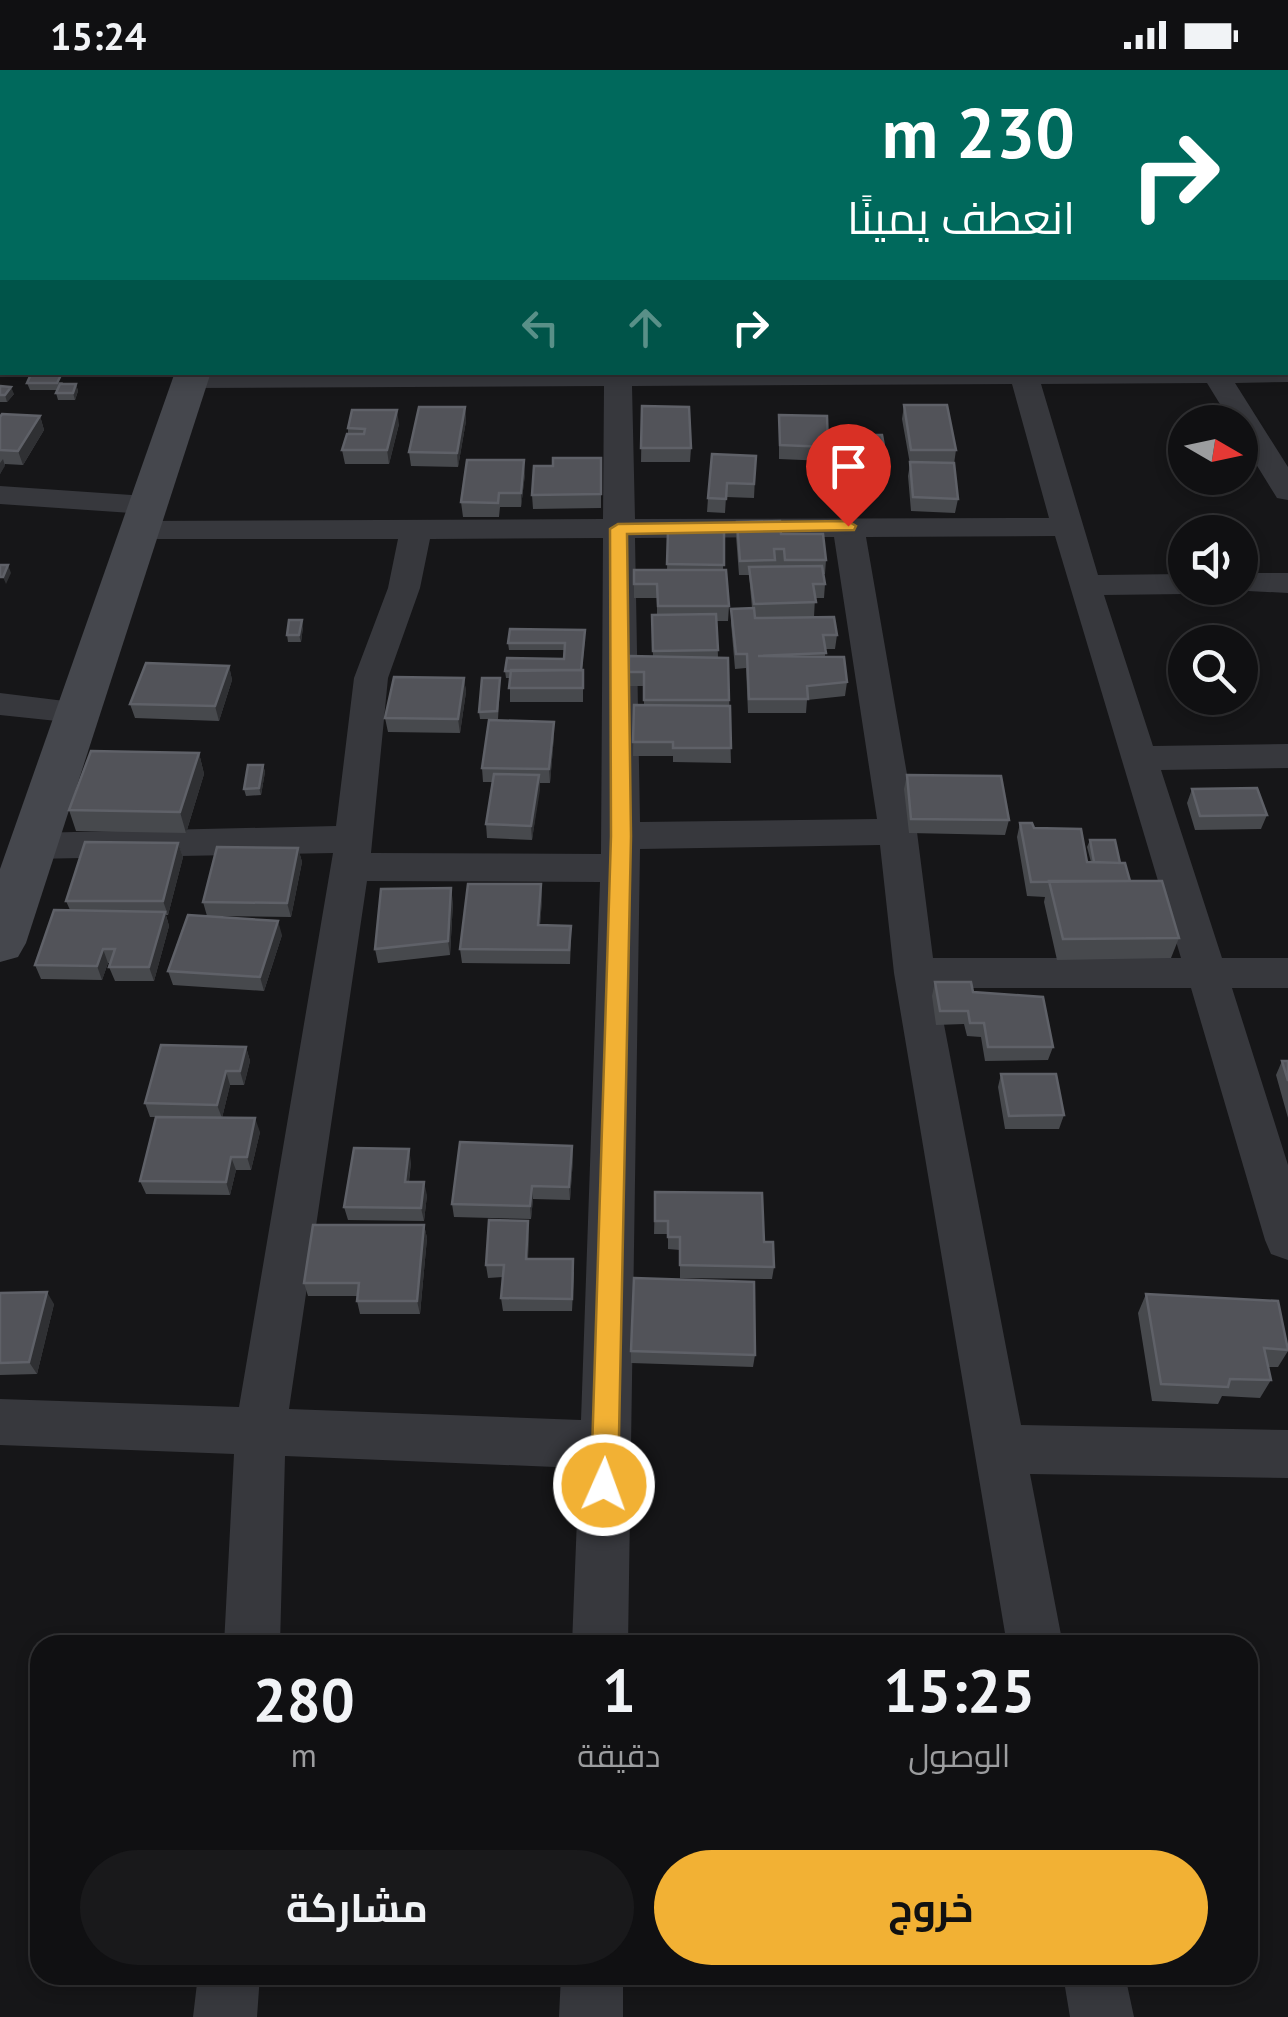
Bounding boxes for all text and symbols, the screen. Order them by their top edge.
text: 15:24 [50,11,146,60]
text: 230 m [882,87,1075,177]
icon: right [1110,110,1240,240]
text: انعطف يمينًا [847,188,1075,246]
icon: left [513,300,568,355]
icon: ahead [618,300,673,355]
icon: right [723,300,778,355]
north arrow [1168,405,1258,495]
map controls [1168,405,1258,715]
pin [806,424,891,527]
icon: arrive [821,439,876,494]
button: sound [1168,515,1258,605]
button: search [1168,625,1258,715]
position arrow [552,1433,656,1537]
text: 1 [602,1651,636,1729]
text: 15:25 [883,1651,1035,1729]
text: 280 [253,1660,355,1738]
text: m [291,1734,317,1776]
text: دقيقة [577,1734,661,1776]
text: الوصول [908,1734,1010,1776]
button: مشاركة [80,1850,634,1965]
button: خروج [654,1850,1208,1965]

